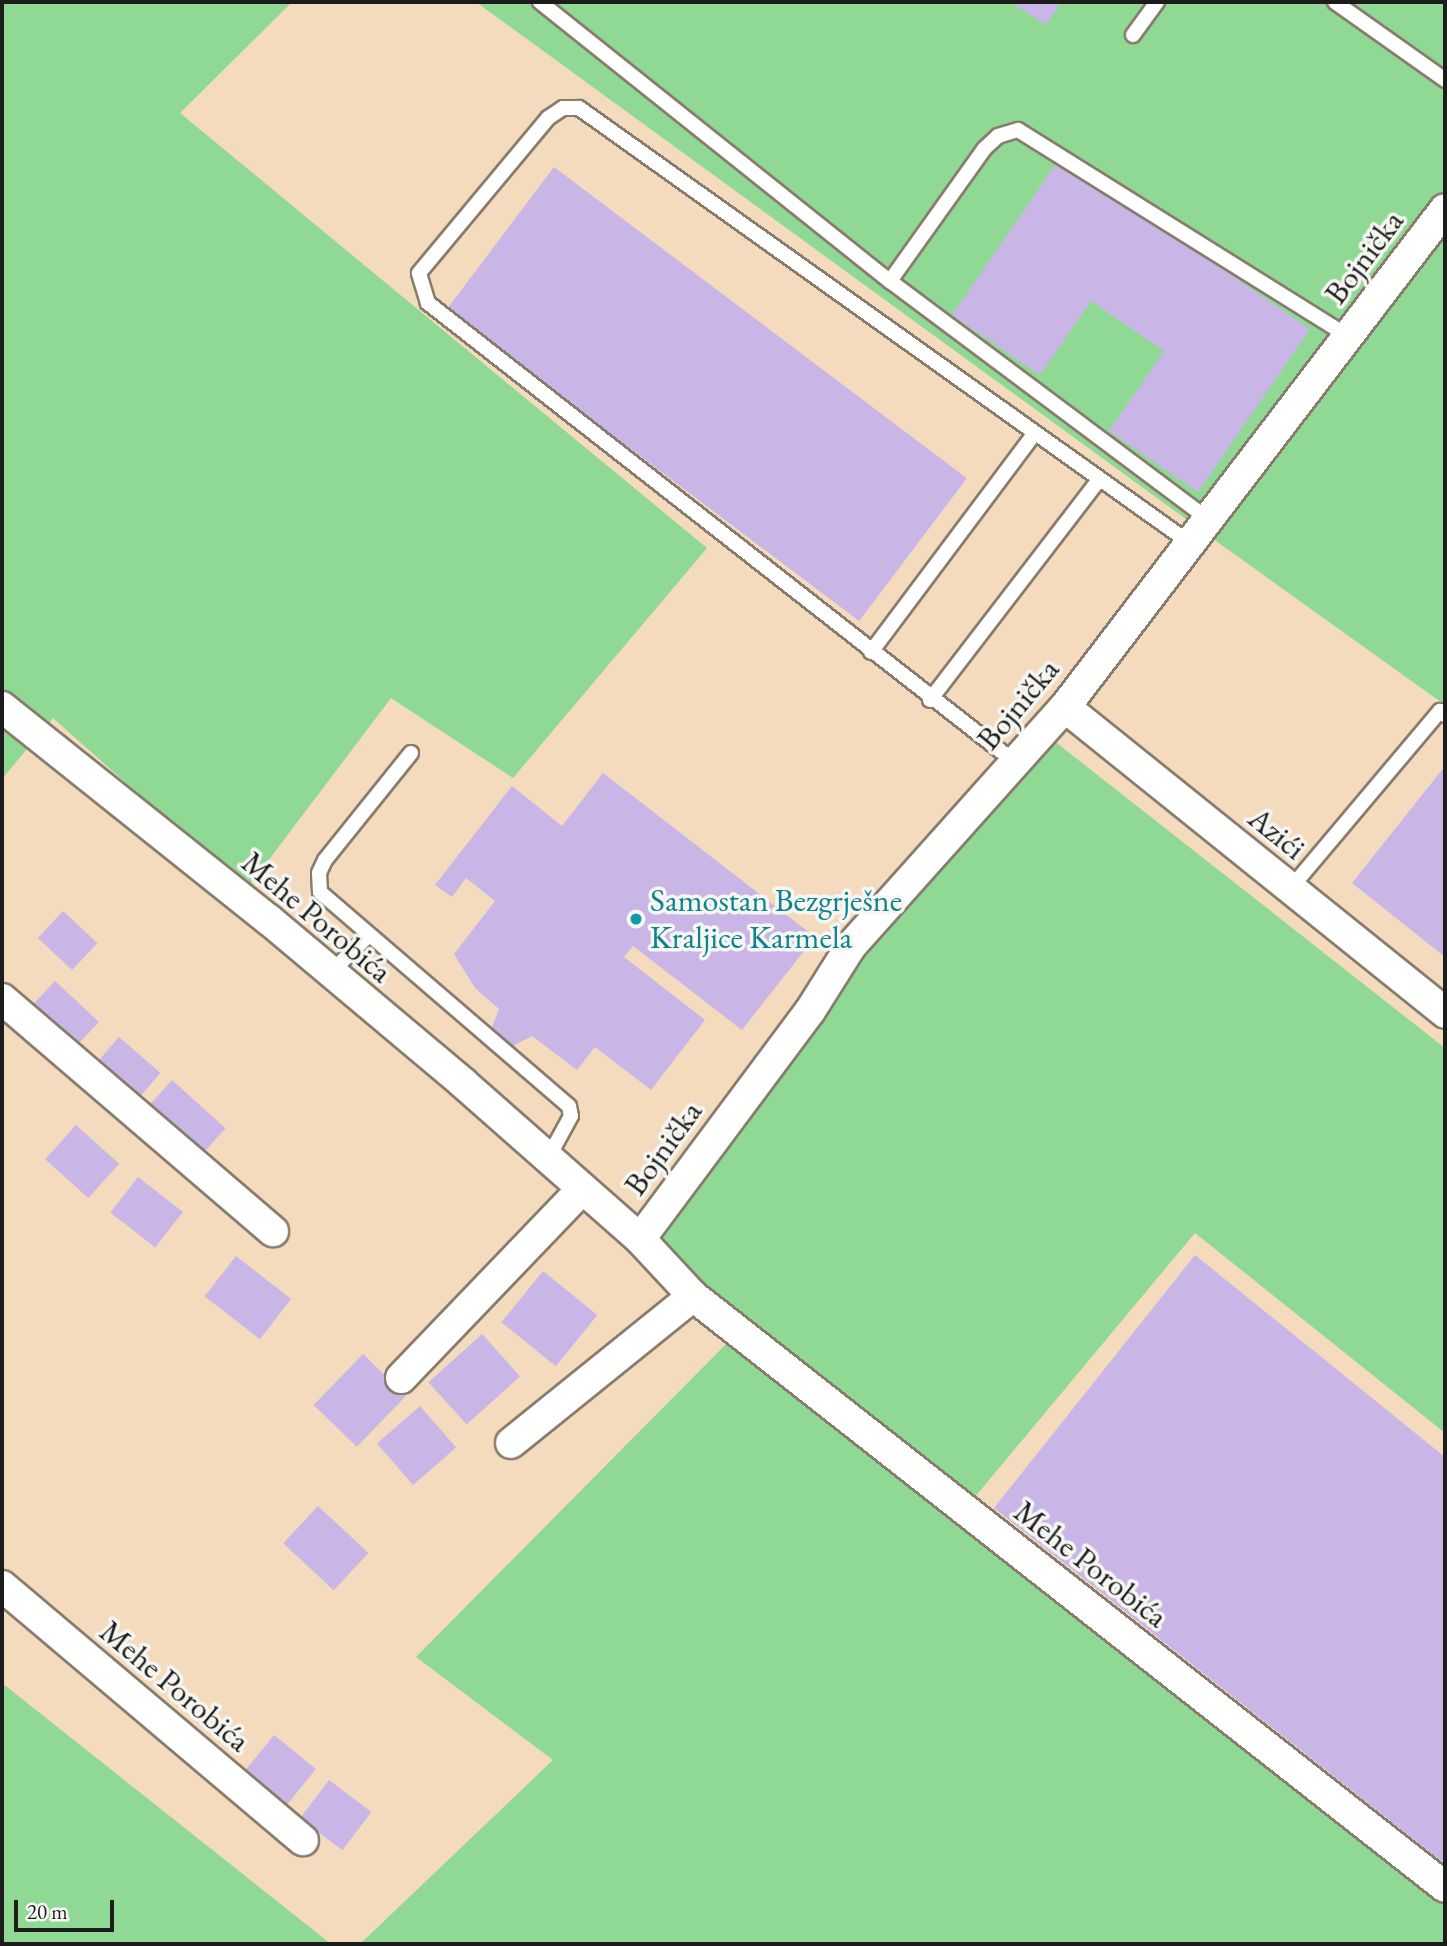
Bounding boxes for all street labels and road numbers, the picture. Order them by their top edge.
street label: Bojnička [1316,203,1412,311]
street label: Bojnička [969,651,1067,757]
street label: Azići [1241,798,1313,868]
street label: Mehe Porobića [234,843,400,991]
street label: Bojnička [616,1093,710,1203]
street label: Mehe Porobića [1007,1492,1175,1636]
street label: Mehe Porobića [92,1612,258,1760]

